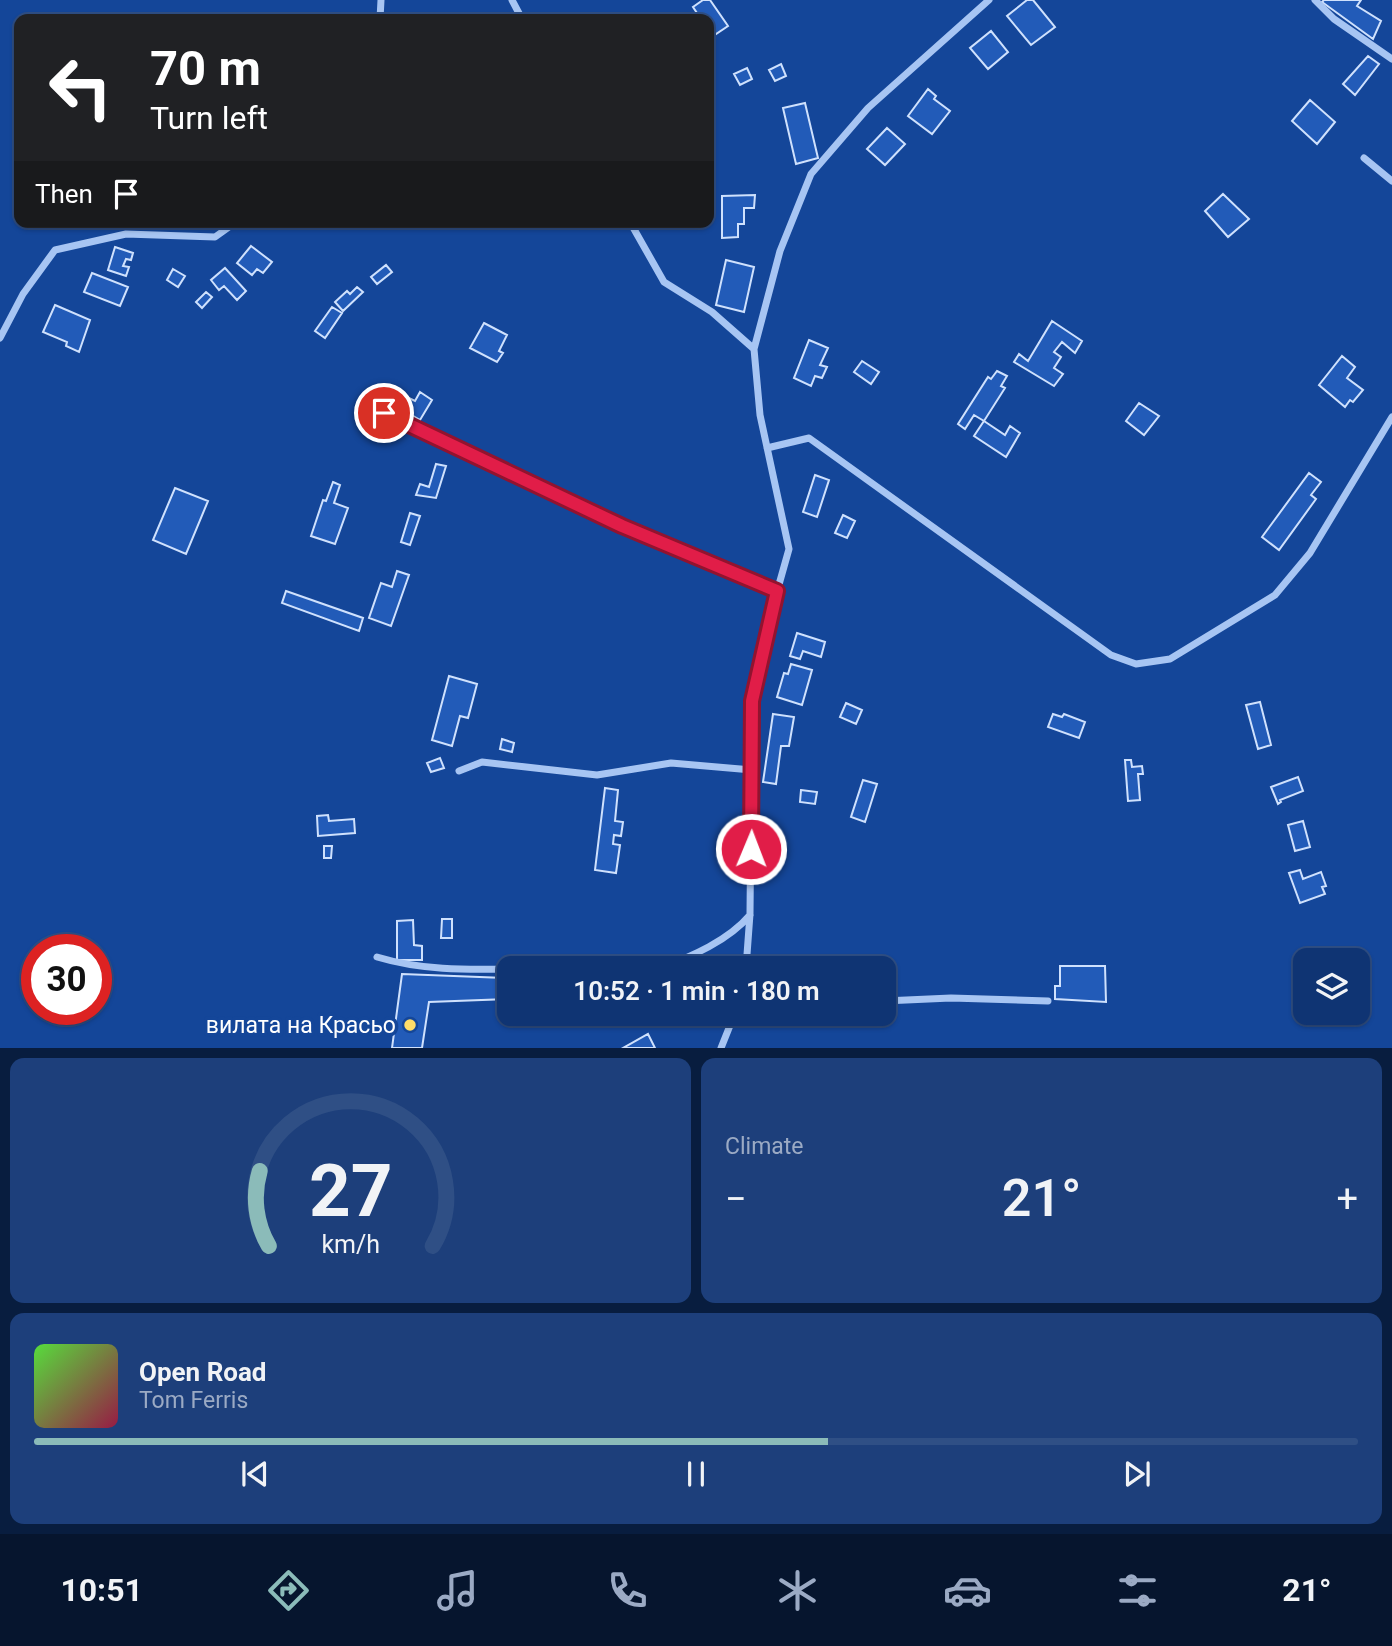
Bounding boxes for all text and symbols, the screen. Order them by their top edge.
text: 70 m [150,40,261,97]
icon: left [35,42,126,133]
text: Turn left [150,99,268,137]
icon: arrive [107,175,145,213]
text: Then [35,179,93,209]
pin [354,383,414,443]
icon: arrive [365,394,403,432]
position arrow [714,812,788,886]
speed limit sign: 30 [21,934,112,1025]
map controls [1293,948,1370,1025]
button: layers [1293,948,1370,1025]
text: 10:52 · 1 min · 180 m [573,976,820,1006]
place label: вилата на Красьо [206,1012,396,1039]
marker: вилата на Красьо [402,1017,418,1033]
text: Climate [725,1133,804,1160]
text: 27 [309,1149,392,1235]
text: 21° [1002,1168,1081,1229]
text: − [725,1177,747,1221]
text: + [1336,1177,1358,1221]
text: km/h [321,1230,380,1259]
text: Open Road [139,1357,267,1387]
text: Tom Ferris [139,1387,248,1414]
icon: previous [236,1455,274,1493]
icon: pause [677,1455,715,1493]
icon: next [1118,1455,1156,1493]
icon: directions [264,1566,313,1615]
icon: music [433,1566,482,1615]
icon: phone [603,1566,652,1615]
icon: climate [773,1566,822,1615]
icon: car [943,1566,992,1615]
icon: filters [1113,1566,1162,1615]
text: 10:51 [60,1571,143,1609]
text: 21° [1282,1571,1332,1609]

